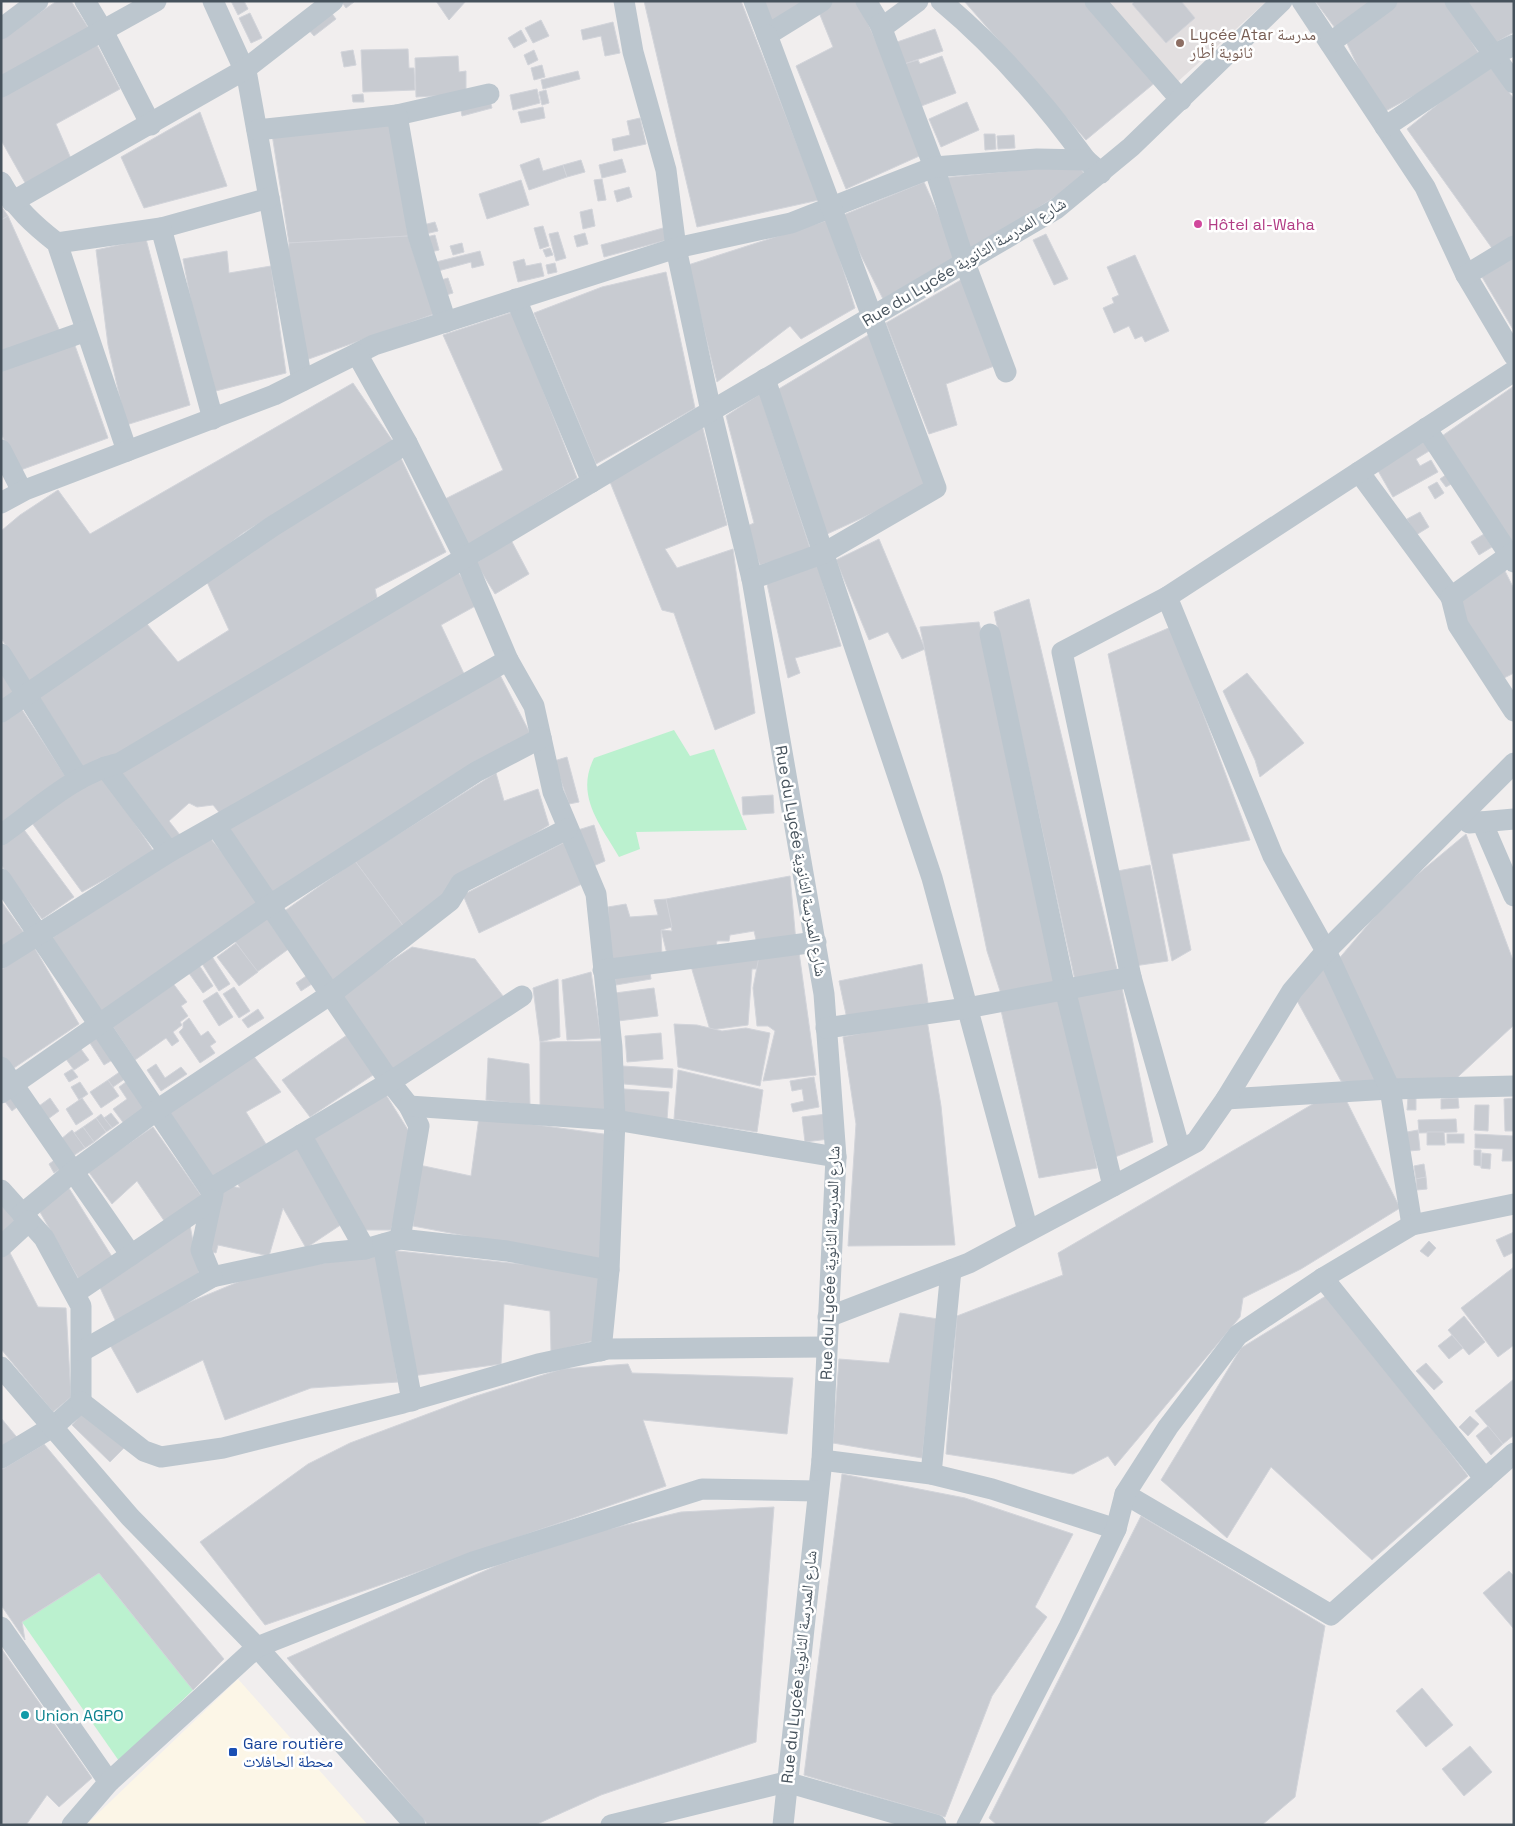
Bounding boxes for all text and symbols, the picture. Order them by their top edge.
place label: Lycée Atar مدرسة ثانوية أطار [1189,24,1316,63]
marker: Lycée Atar مدرسة ثانوية أطار [1174,37,1186,49]
street label: Rue du Lycée شارع المدرسة الثانوية [858,193,1070,331]
place label: Hôtel al-Waha [1208,214,1315,235]
marker: Hôtel al-Waha [1192,218,1204,230]
street label: Rue du Lycée شارع المدرسة الثانوية [770,744,832,978]
street label: Rue du Lycée شارع المدرسة الثانوية [815,1146,845,1380]
street label: Rue du Lycée شارع المدرسة الثانوية [776,1549,822,1785]
place label: Union AGPO [35,1705,124,1726]
marker: Union AGPO [19,1709,31,1721]
place label: Gare routière محطة الحافلات [243,1733,343,1772]
marker: Gare routière محطة الحافلات [227,1746,239,1758]

